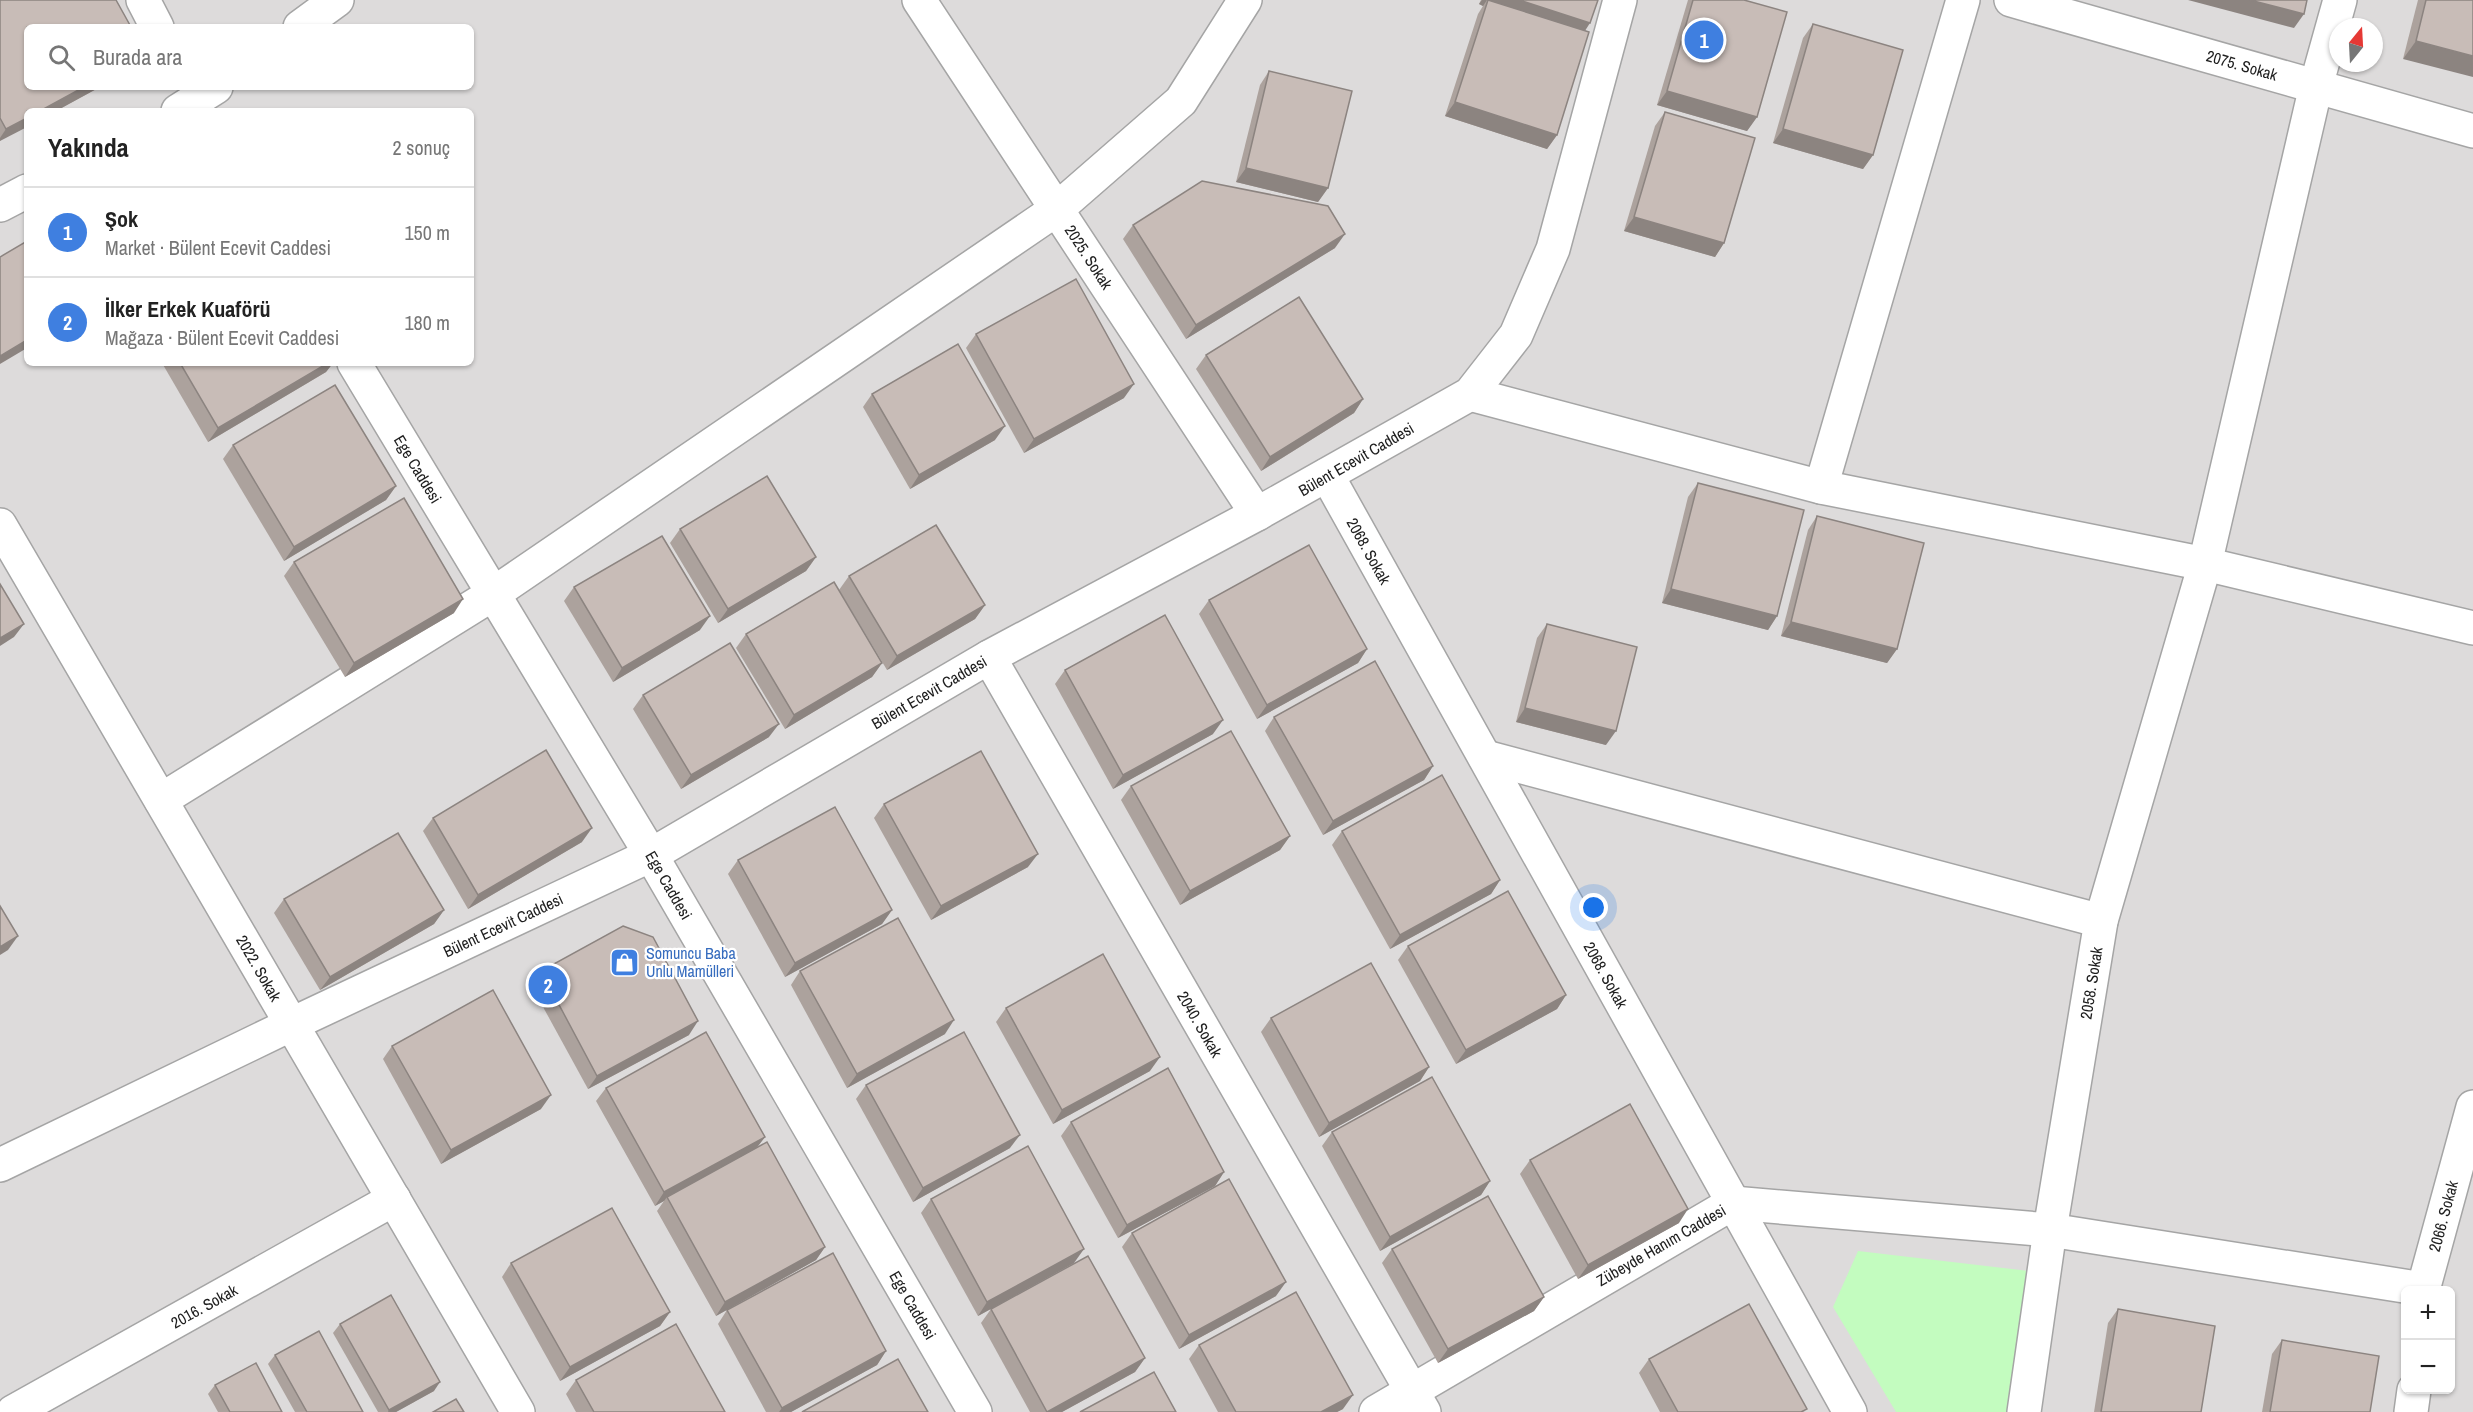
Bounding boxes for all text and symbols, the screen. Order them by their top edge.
pin: 1 [1684,18,1724,63]
north arrow [2329,18,2383,72]
search box [24,24,474,90]
icon: search [45,41,78,74]
text: Burada ara [93,42,182,72]
street label: 2075. Sokak [2204,44,2281,86]
text: Yakında [48,130,129,165]
text: 2 sonuç [393,134,450,161]
text: Şok [105,204,138,234]
text: 1 [63,219,72,246]
text: 150 m [404,219,450,246]
street label: 2025. Sokak [1060,220,1118,294]
text: Market · Bülent Ecevit Caddesi [105,234,331,261]
text: İlker Erkek Kuaförü [105,294,270,324]
text: 2 [63,309,72,336]
text: 180 m [404,309,450,336]
text: Mağaza · Bülent Ecevit Caddesi [105,324,339,351]
street label: Bülent Ecevit Caddesi [1294,417,1418,501]
street label: Ege Caddesi [389,431,447,507]
street label: 2068. Sokak [1342,514,1397,589]
street label: Bülent Ecevit Caddesi [867,650,991,734]
street label: Ege Caddesi [641,847,697,923]
street label: Bülent Ecevit Caddesi [440,888,566,962]
your location [1579,893,1608,922]
street label: 2022. Sokak [231,931,287,1005]
street label: 2068. Sokak [1579,938,1634,1013]
place label: Somuncu Baba Unlu Mamülleri [646,942,736,982]
street label: 2058. Sokak [2074,945,2108,1021]
shop icon: Somuncu Baba Unlu Mamülleri [609,946,641,978]
pin: 2 [528,962,568,1008]
street label: 2040. Sokak [1172,987,1228,1061]
street label: 2066. Sokak [2423,1178,2463,1254]
street label: Zübeyde Hanım Caddesi [1592,1199,1730,1291]
street label: Ege Caddesi [885,1267,941,1343]
street label: 2016. Sokak [167,1278,242,1333]
map controls [2401,1286,2455,1394]
button: + [2401,1286,2455,1340]
button: − [2401,1340,2455,1394]

